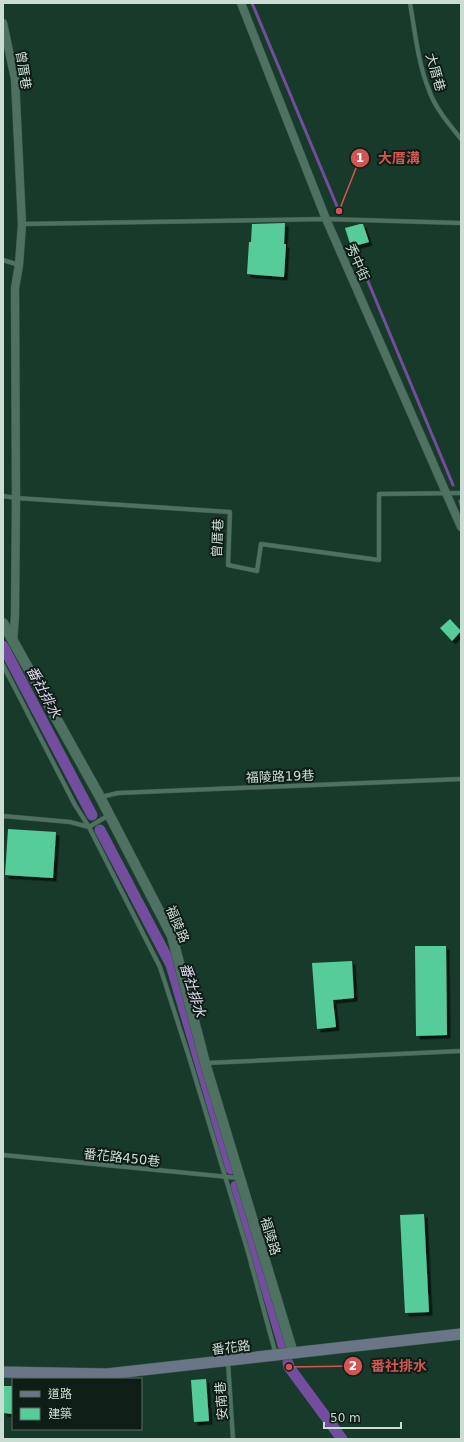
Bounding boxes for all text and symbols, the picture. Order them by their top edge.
street label: 曾厝巷 [13,50,34,91]
street label: 大厝巷 [423,51,448,93]
callout: 大厝溝 [350,145,428,171]
text: 大厝溝 [378,150,420,166]
text: 1 [356,151,364,165]
street label: 秀中街 [343,241,372,283]
street label: 曾厝巷 [209,518,226,558]
water label: 番社排水 [24,664,65,721]
street label: 福陵路19巷 [246,768,315,785]
street label: 福陵路 [163,903,192,945]
water label: 番社排水 [177,961,209,1020]
street label: 番花路450巷 [83,1146,161,1169]
street label: 福陵路 [258,1215,283,1257]
street label: 番花路 [211,1338,251,1357]
callout: 番社排水 [343,1353,435,1379]
text: 番社排水 [371,1358,427,1374]
text: 2 [349,1359,357,1373]
legend [12,1378,142,1430]
street label: 安南巷 [213,1381,230,1421]
text: 道路 [48,1387,72,1401]
scale bar [324,1404,401,1430]
text: 建築 [48,1407,72,1421]
text: 50 m [330,1411,361,1425]

